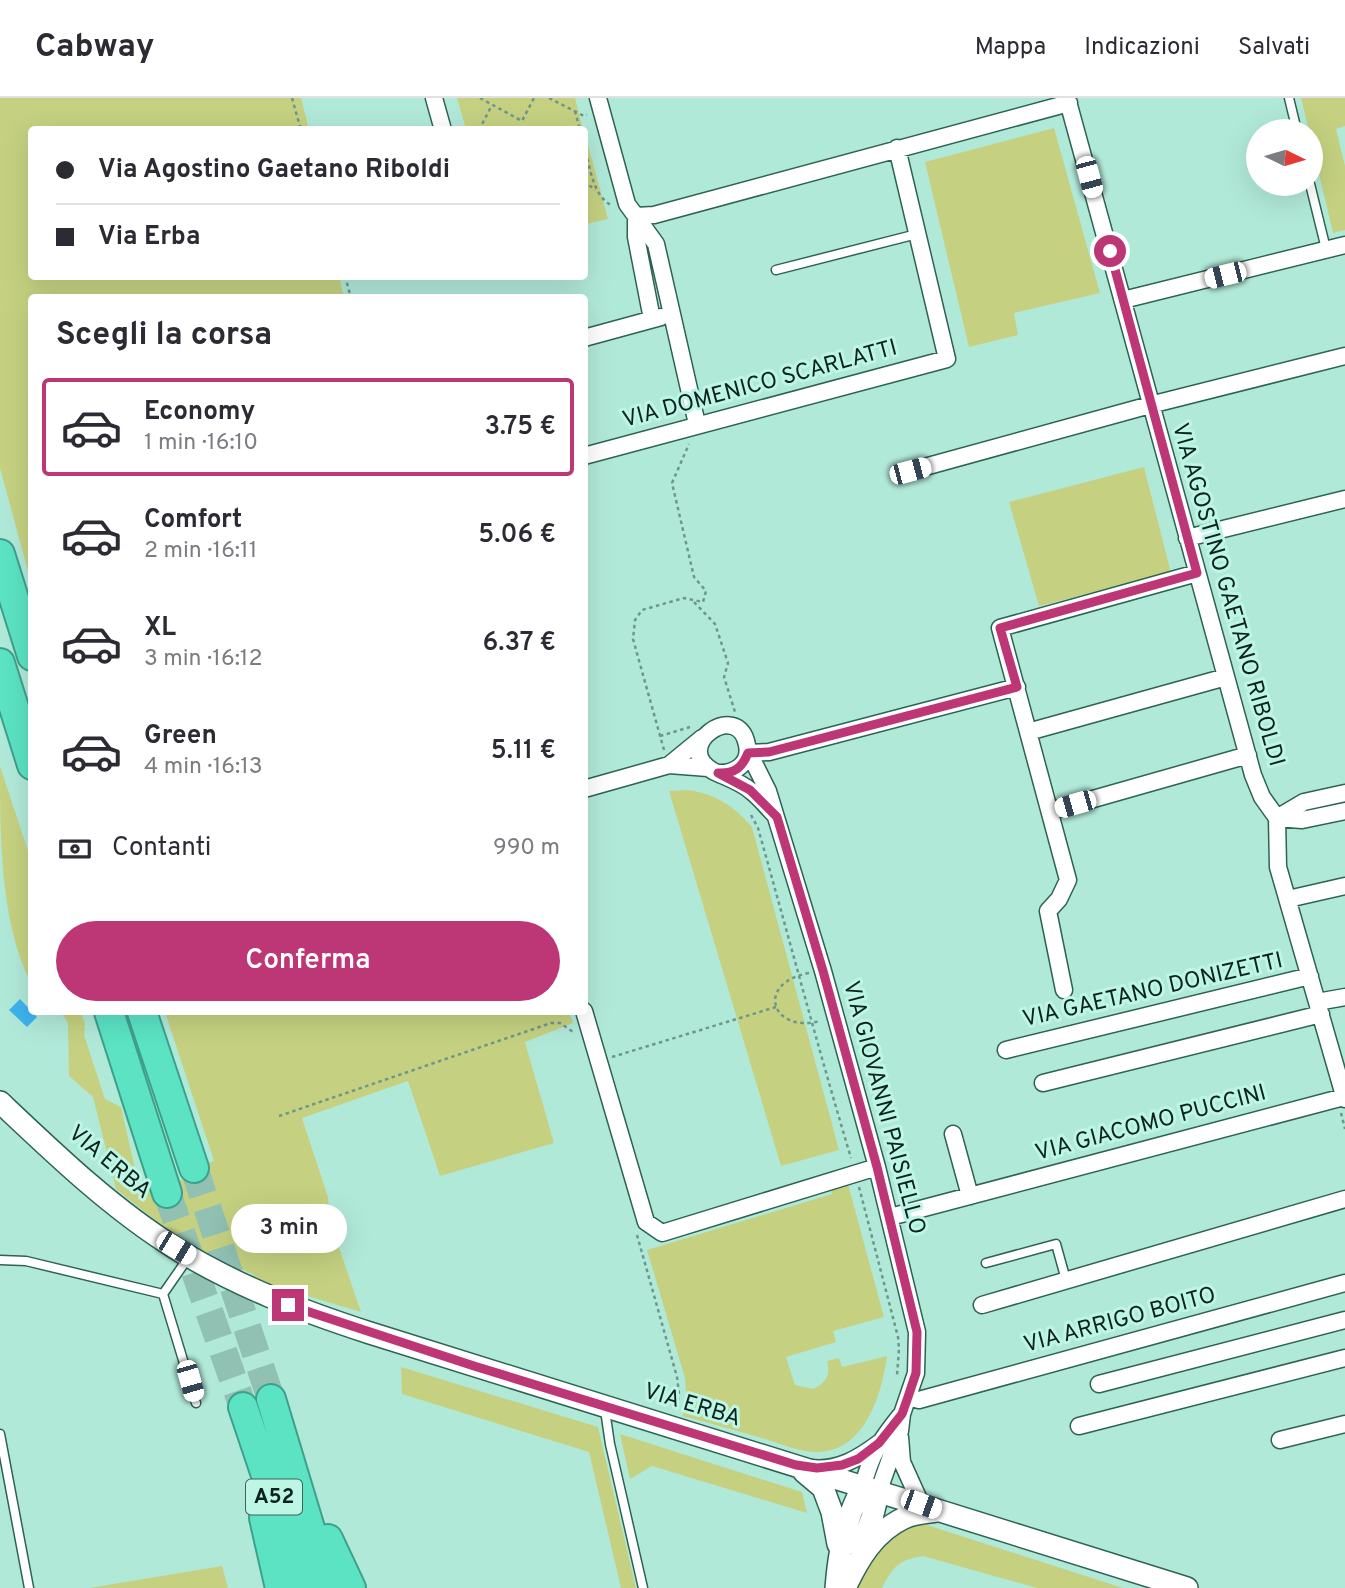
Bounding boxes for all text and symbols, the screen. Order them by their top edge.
text: Cabway [35,27,154,69]
text: Mappa [975,33,1046,63]
text: Indicazioni [1084,33,1200,63]
text: Salvati [1238,33,1310,63]
north arrow [1246,119,1323,196]
map controls [1246,119,1323,196]
text: Via Agostino Gaetano Riboldi [98,154,450,187]
car [1074,154,1105,200]
text: Via Erba [98,221,200,254]
route start [1094,235,1126,267]
car [1203,260,1248,290]
text: Scegli la corsa [56,316,272,356]
street label: VIA DOMENICO SCARLATTI [619,334,901,436]
icon: car [60,396,123,459]
text: Economy [144,396,255,429]
text: 3.75 € [484,411,556,444]
street label: VIA AGOSTINO GAETANO RIBOLDI [1164,420,1290,770]
text: 1 min · 16:10 [144,429,258,458]
car [887,455,934,487]
icon: car [60,504,123,567]
text: Comfort [144,504,242,537]
text: 5.06 € [478,519,556,552]
text: 2 min · 16:11 [144,537,257,566]
icon: car [60,612,123,675]
text: XL [144,612,176,645]
text: 6.37 € [483,627,556,660]
text: 3 min · 16:12 [144,645,262,674]
icon: car [60,720,123,783]
text: Green [144,720,217,753]
text: 5.11 € [491,735,556,768]
text: 4 min · 16:13 [144,753,263,782]
car [1052,788,1099,820]
icon: cash [56,830,94,868]
text: Contanti [112,832,211,865]
text: 990 m [493,834,560,863]
button: Conferma [56,921,560,1001]
street label: VIA GAETANO DONIZETTI [1020,947,1286,1035]
street label: VIA GIOVANNI PAISIELLO [835,978,931,1238]
street label: VIA GIACOMO PUCCINI [1032,1079,1270,1169]
street label: VIA ERBA [61,1120,157,1206]
callout: 3 min [230,1204,346,1252]
text: 3 min [259,1214,319,1243]
car [153,1228,200,1268]
street label: VIA ARRIGO BOITO [1021,1281,1219,1361]
route end [272,1289,304,1321]
car [175,1358,206,1404]
street label: VIA ERBA [640,1378,744,1434]
road number: A52 [246,1480,302,1514]
car [898,1487,945,1521]

